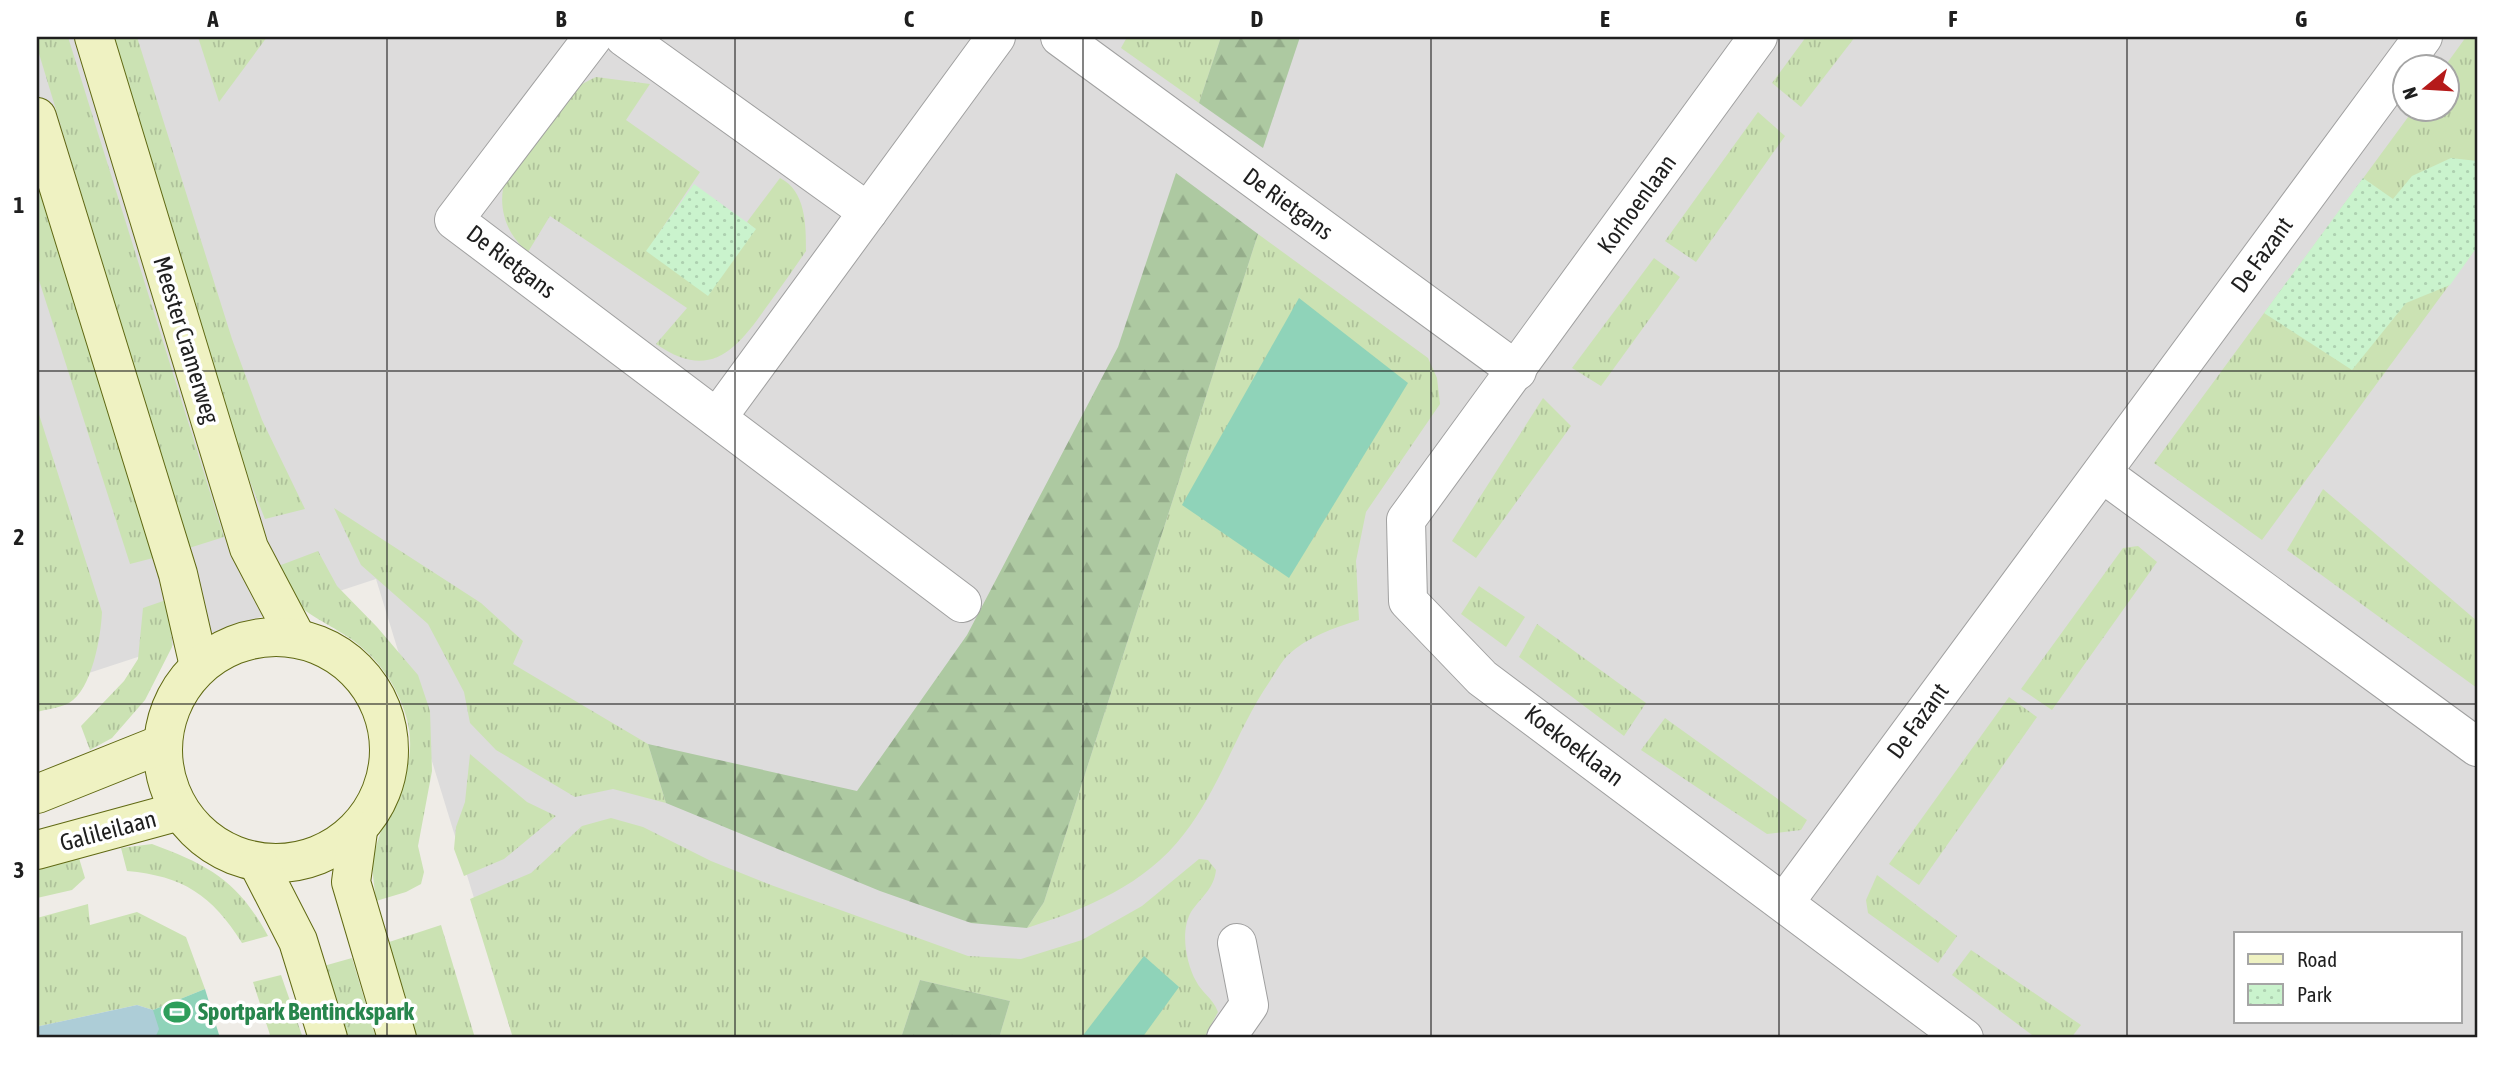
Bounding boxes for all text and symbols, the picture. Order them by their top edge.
text: A [206,6,219,32]
text: B [556,6,567,32]
text: C [904,6,915,32]
text: D [1251,6,1264,32]
text: E [1600,6,1610,32]
text: F [1948,6,1958,32]
text: G [2295,6,2307,32]
north arrow [2392,52,2462,122]
text: N [2398,85,2422,102]
street label: Korhoenlaan [1592,149,1681,258]
street label: De Rietgans [1238,162,1338,245]
text: 1 [14,192,25,218]
street label: De Fazant [2225,212,2298,298]
street label: De Rietgans [462,220,561,304]
street label: Meester Cramerweg [148,253,225,427]
text: 2 [14,524,24,550]
street label: De Fazant [1881,678,1954,764]
street label: Koekoeklaan [1520,700,1629,791]
street label: Galileilaan [57,805,159,856]
text: 3 [14,857,24,883]
legend [2234,932,2462,1023]
text: Road [2297,947,2337,971]
text: Park [2297,982,2332,1006]
sports icon: Sportpark Bentinckspark [162,997,192,1027]
place label: Sportpark Bentinckspark [198,998,414,1025]

